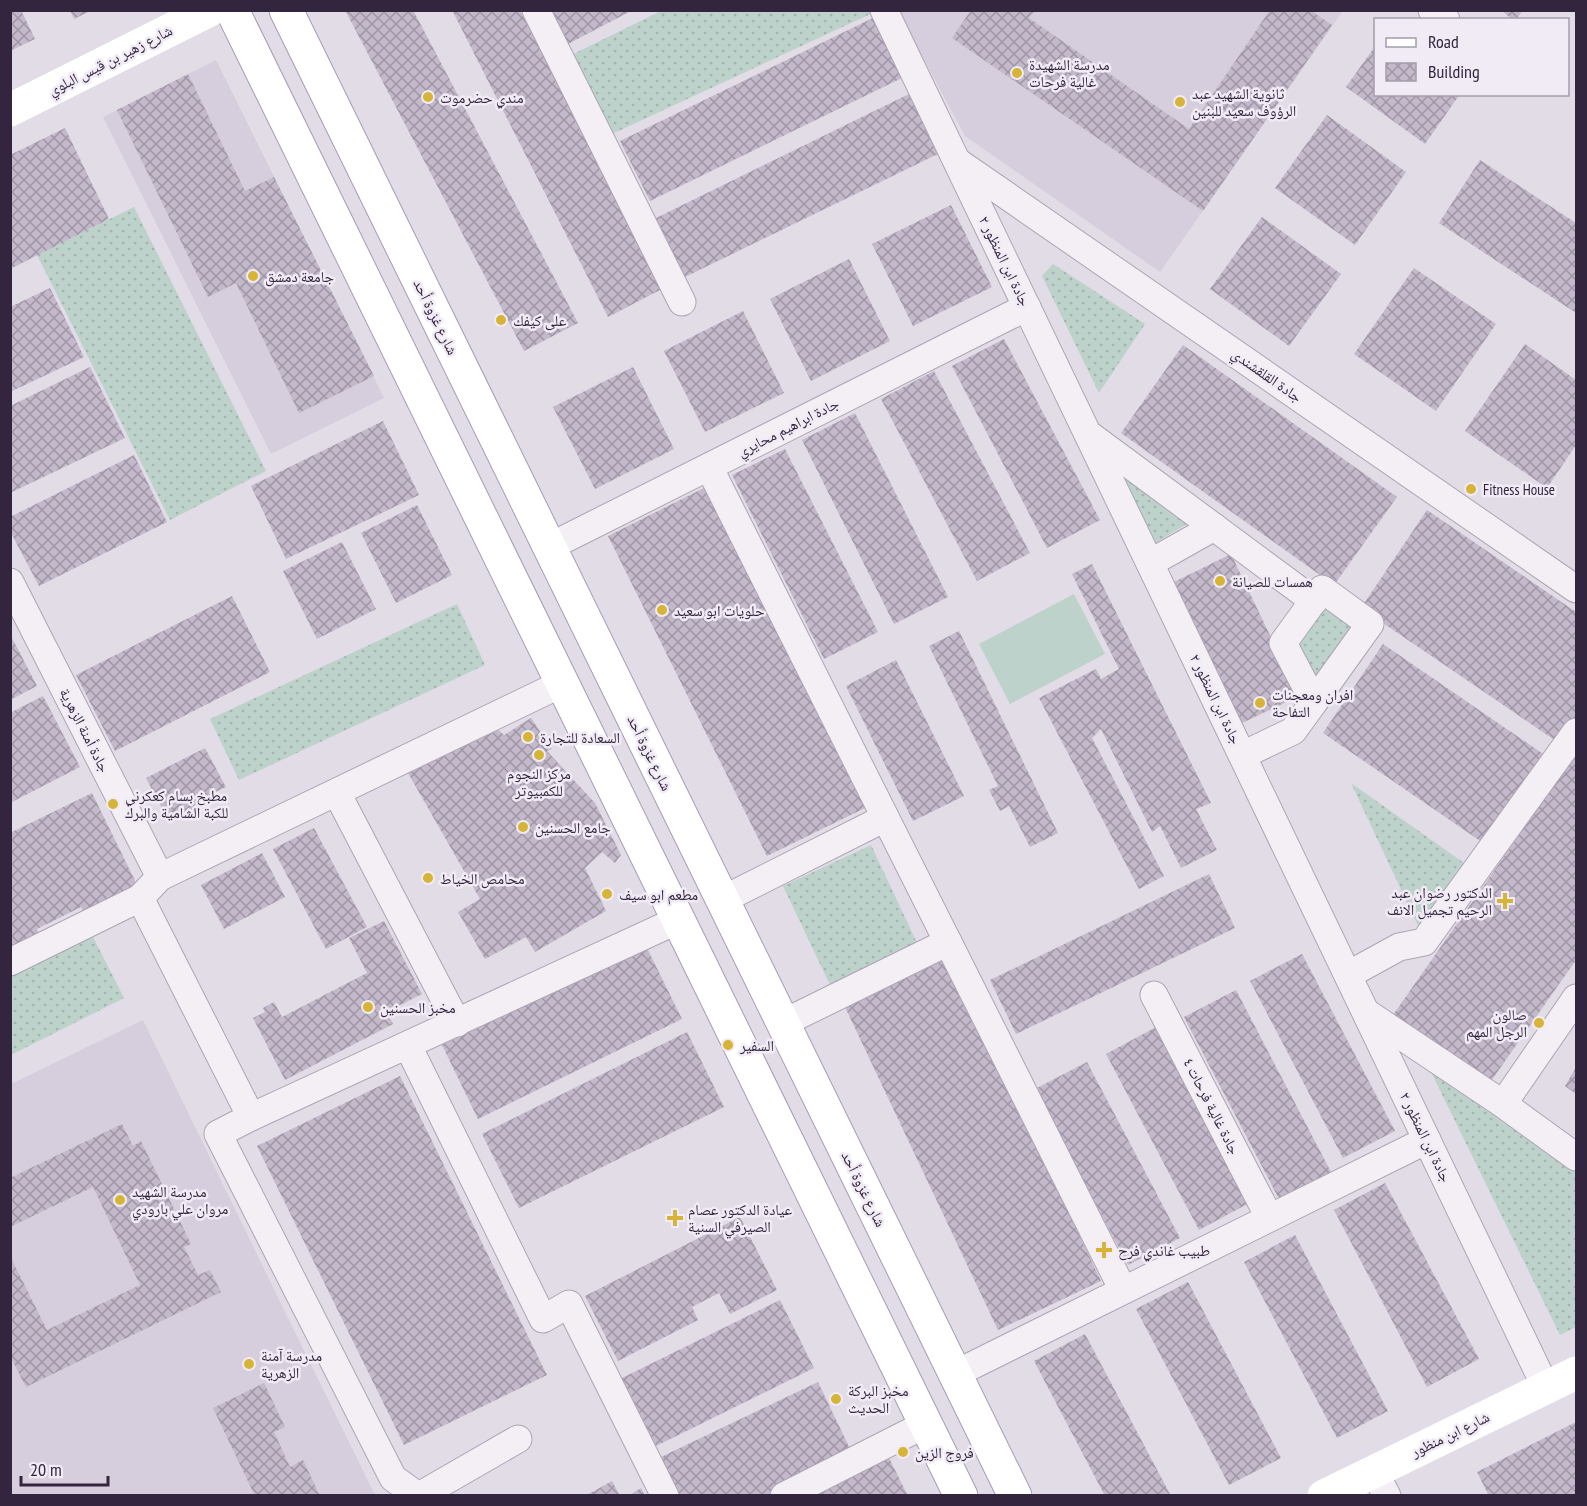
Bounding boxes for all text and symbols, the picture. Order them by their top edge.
legend [1374,18,1569,96]
street label: شارع زهير بن قيس البلوي [45,20,177,102]
text: Road [1428,30,1459,53]
place label: مدرسة الشهيدة غالية فرحات [1029,55,1110,91]
text: Building [1428,60,1480,83]
marker: مدرسة الشهيدة غالية فرحات [1010,66,1024,80]
place label: ثانوية الشهيد عبد الرؤوف سعيد للبنين [1192,84,1296,121]
place label: مندي حضرموت [440,88,524,109]
marker: مندي حضرموت [421,90,435,104]
marker: ثانوية الشهيد عبد الرؤوف سعيد للبنين [1173,95,1187,109]
street label: جادة ابن المنظور ٢ [974,213,1035,310]
place label: جامعة دمشق [265,267,334,287]
marker: جامعة دمشق [246,269,260,283]
street label: شارع غزوة أحد [409,276,463,359]
place label: على كيفك [513,311,567,331]
marker: على كيفك [494,313,508,327]
street label: جادة القلقشندي [1227,344,1306,409]
street label: جادة ابراهيم محايري [734,393,844,463]
place label: Fitness House [1483,480,1555,499]
marker: Fitness House [1464,482,1478,496]
place label: همسات للصيانة [1232,572,1313,591]
marker: همسات للصيانة [1213,574,1227,588]
place label: حلويات ابو سعيد [674,601,765,620]
marker: حلويات ابو سعيد [655,603,669,617]
street label: جادة ابن المنظور ٢ [1185,651,1246,748]
street label: جادة أمنة الزهرية [56,685,115,776]
place label: افران ومعجنات التفاحة [1272,685,1353,721]
marker: افران ومعجنات التفاحة [1253,696,1267,710]
street label: شارع غزوة أحد [623,712,677,795]
place label: السعادة للتجارة [540,728,620,747]
marker: السعادة للتجارة [521,730,535,744]
marker: مركز النجوم للكمبيوتر [532,748,546,762]
place label: مركز النجوم للكمبيوتر [507,764,571,800]
place label: مطبخ بسام كعكرني للكبة الشامية والبرك [125,786,228,822]
marker: مطبخ بسام كعكرني للكبة الشامية والبرك [106,797,120,811]
place label: جامع الحسنين [535,818,611,838]
marker: جامع الحسنين [516,820,530,834]
place label: محامص الخياط [440,869,525,889]
marker: محامص الخياط [421,871,435,885]
place label: الدكتور رضوان عبد الرحيم تجميل الانف [1387,883,1492,920]
place label: مطعم ابو سيف [619,885,698,905]
marker: مطعم ابو سيف [600,887,614,901]
marker: الدكتور رضوان عبد الرحيم تجميل الانف [1496,892,1514,910]
place label: مخبز الحسنين [380,998,456,1018]
marker: مخبز الحسنين [361,1000,375,1014]
place label: صالون الرجل المهم [1466,1005,1527,1042]
marker: صالون الرجل المهم [1532,1016,1546,1030]
place label: السفير [739,1036,774,1055]
marker: السفير [721,1038,735,1052]
street label: جادة غالية فرحات ٤ [1179,1054,1245,1158]
street label: جادة ابن المنظور ٢ [1395,1089,1456,1186]
street label: شارع غزوة أحد [837,1148,891,1231]
place label: مدرسة الشهيد مروان علي بارودي [132,1182,229,1220]
marker: مدرسة الشهيد مروان علي بارودي [113,1193,127,1207]
place label: عيادة الدكتور عصام الصيرفي السنية [688,1200,793,1238]
marker: عيادة الدكتور عصام الصيرفي السنية [666,1209,684,1227]
marker: طبيب غاندي فرح [1095,1241,1113,1259]
place label: طبيب غاندي فرح [1118,1241,1210,1262]
place label: مدرسة آمنة الزهرية [261,1346,322,1382]
marker: مدرسة آمنة الزهرية [242,1357,256,1371]
place label: مخبز البركة الحديث [848,1381,909,1417]
marker: مخبز البركة الحديث [829,1392,843,1406]
street label: شارع ابن منظور [1407,1407,1493,1462]
place label: فروج الزين [915,1443,974,1463]
marker: فروج الزين [896,1445,910,1459]
scale bar [21,1449,108,1487]
text: 20 m [30,1458,62,1481]

